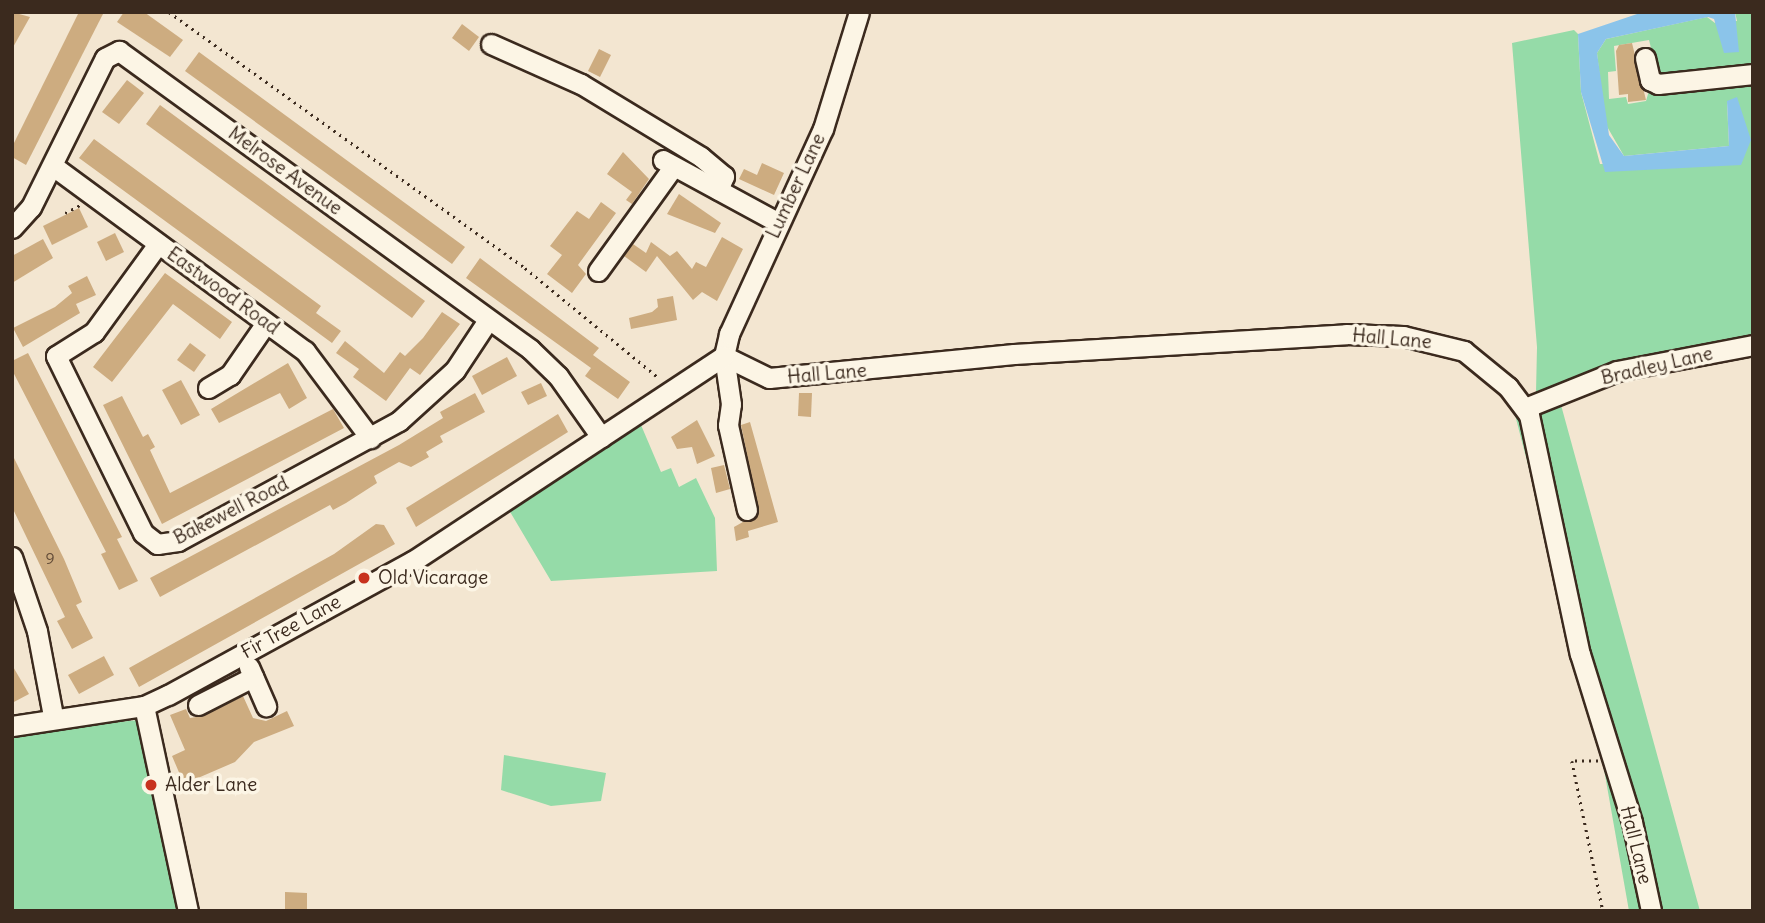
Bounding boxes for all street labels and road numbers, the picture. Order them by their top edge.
street label: Melrose Avenue [224,122,346,220]
street label: Lumber Lane [762,130,830,242]
street label: Eastwood Road [162,243,284,339]
street label: Hall Lane [1351,324,1433,354]
street label: Bradley Lane [1599,342,1715,390]
street label: Hall Lane [786,359,868,389]
street label: Bakewell Road [170,472,292,550]
street label: Fir Tree Lane [237,590,345,664]
street label: Hall Lane [1615,804,1657,886]

